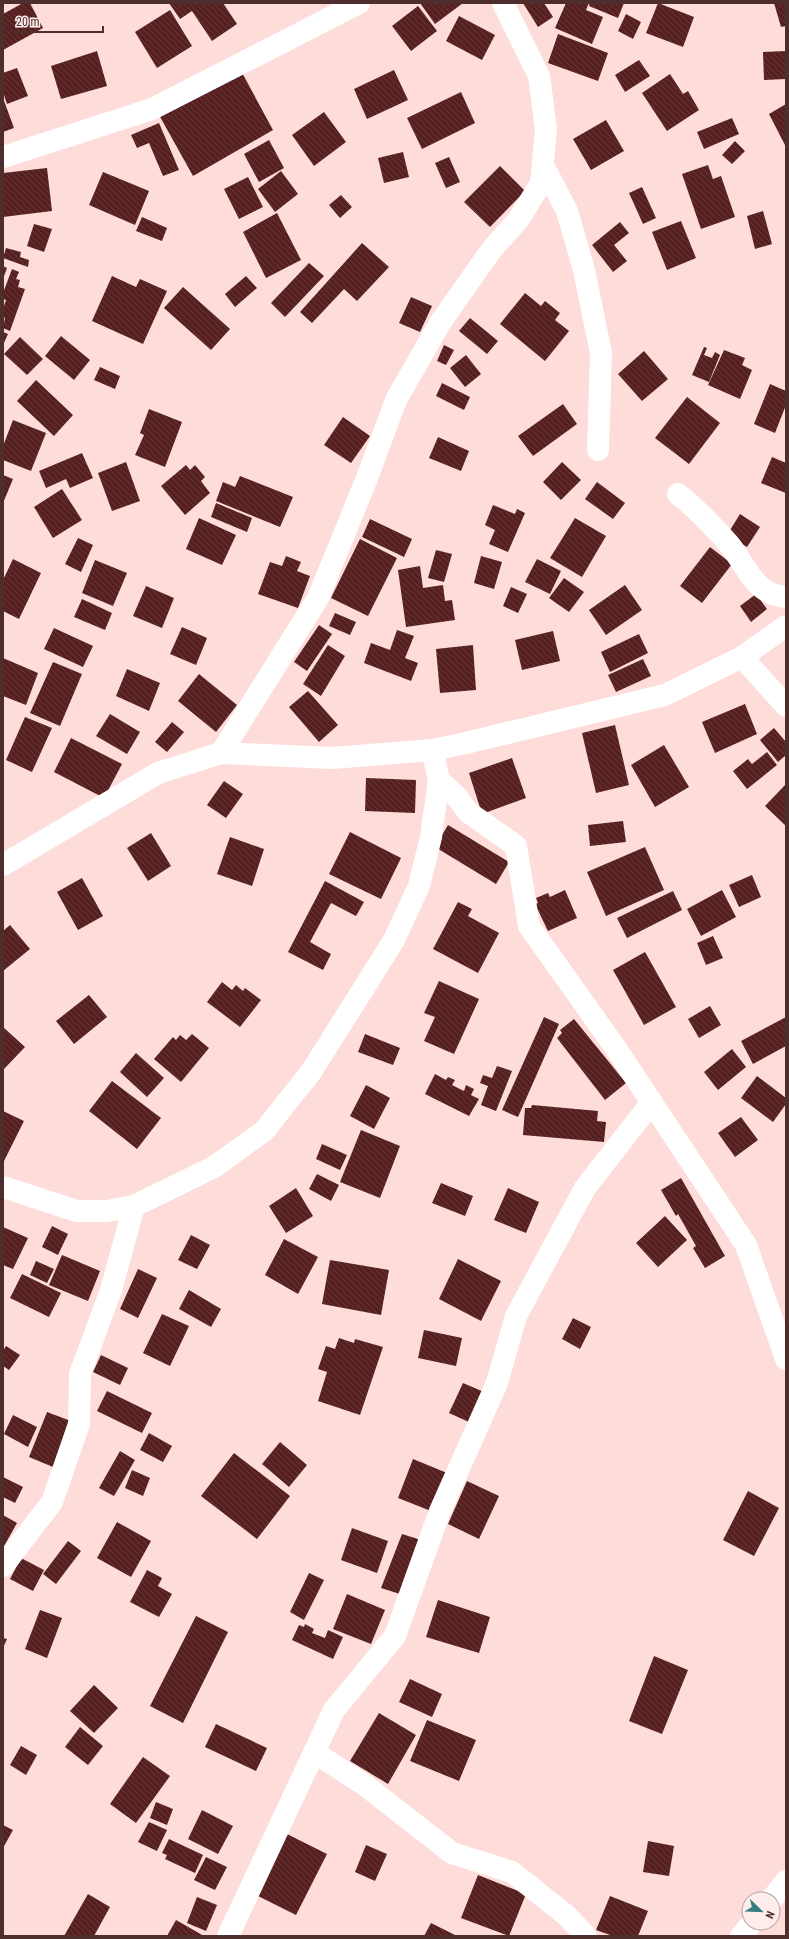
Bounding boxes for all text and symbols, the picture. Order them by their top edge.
scale bar [10,8,103,34]
text: 20 m [16,15,40,29]
north arrow [741,1891,781,1931]
text: N [762,1909,777,1921]

